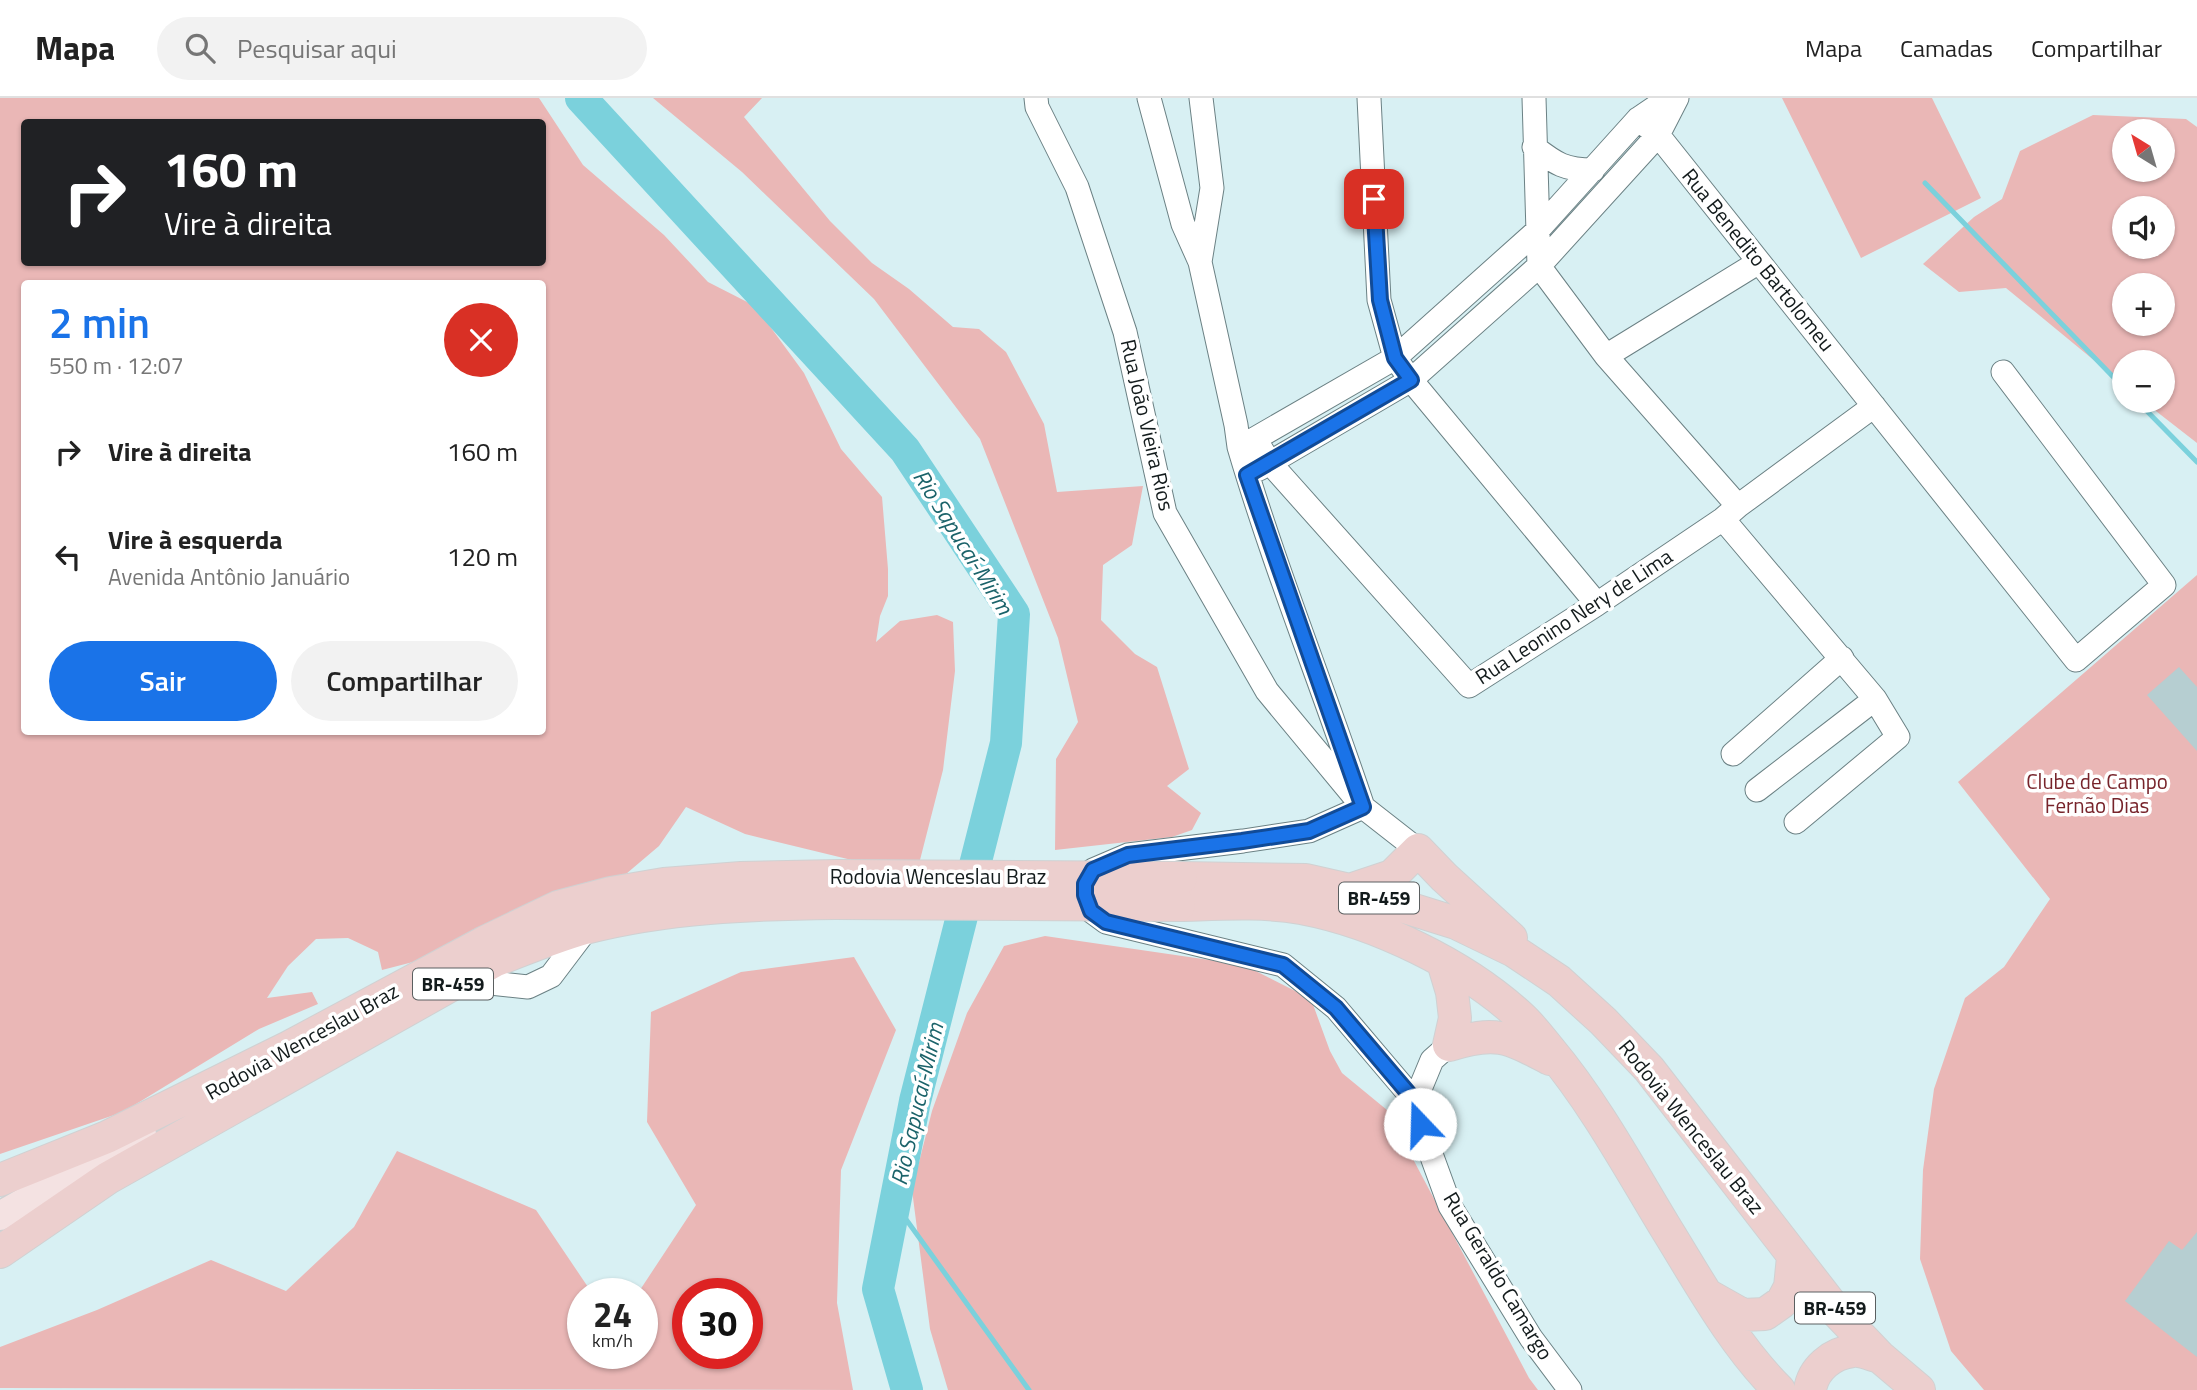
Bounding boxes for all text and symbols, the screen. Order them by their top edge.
search box [157,17,647,80]
text: Mapa [35,23,115,73]
icon: search [181,29,219,67]
text: Pesquisar aqui [237,29,397,68]
text: Mapa [1805,30,1862,66]
text: Camadas [1900,30,1993,66]
text: Compartilhar [2031,30,2162,66]
north arrow [2112,119,2175,182]
map controls [2112,119,2175,413]
text: 160 m [164,131,298,206]
icon: right [49,147,140,238]
street label: Rua Benedito Bartolomeu [1675,161,1843,358]
pin [1344,169,1404,229]
icon: arrive [1355,180,1393,218]
button: sound [2112,196,2175,259]
text: Vire à direita [164,199,332,247]
button: + [2112,273,2175,336]
text: 2 min [49,290,150,354]
button: close [444,303,518,377]
street label: Rua João Vieira Rios [1113,336,1183,514]
text: 550 m · 12:07 [49,348,184,383]
button: − [2112,350,2175,413]
text: Vire à direita [108,432,251,471]
text: 160 m [447,432,518,471]
icon: right [49,433,87,471]
water label: Rio Sapucaí-Mirim [905,462,1023,622]
text: Vire à esquerda [108,520,283,559]
text: 120 m [447,537,518,576]
icon: left [49,538,87,576]
street label: Rua Leonino Nery de Lima [1469,540,1679,692]
text: Avenida Antônio Januário [108,559,350,594]
button: Sair [49,641,277,721]
button: Compartilhar [291,641,518,721]
park label: Clube de Campo Fernão Dias [2026,765,2168,821]
street label: Rodovia Wenceslau Braz [830,860,1046,892]
road number: BR-459 [1339,883,1419,914]
road number: BR-459 [413,968,493,1000]
street label: Rodovia Wenceslau Braz [199,975,404,1108]
water label: Rio Sapucaí-Mirim [881,1018,952,1189]
street label: Rodovia Wenceslau Braz [1611,1032,1772,1221]
position arrow [1383,1087,1457,1161]
street label: Rua Geraldo Camargo [1436,1185,1562,1366]
speed limit sign: 30 [672,1278,763,1369]
text: 24 [593,1287,632,1341]
road number: BR-459 [1795,1292,1875,1324]
text: km/h [592,1327,633,1354]

